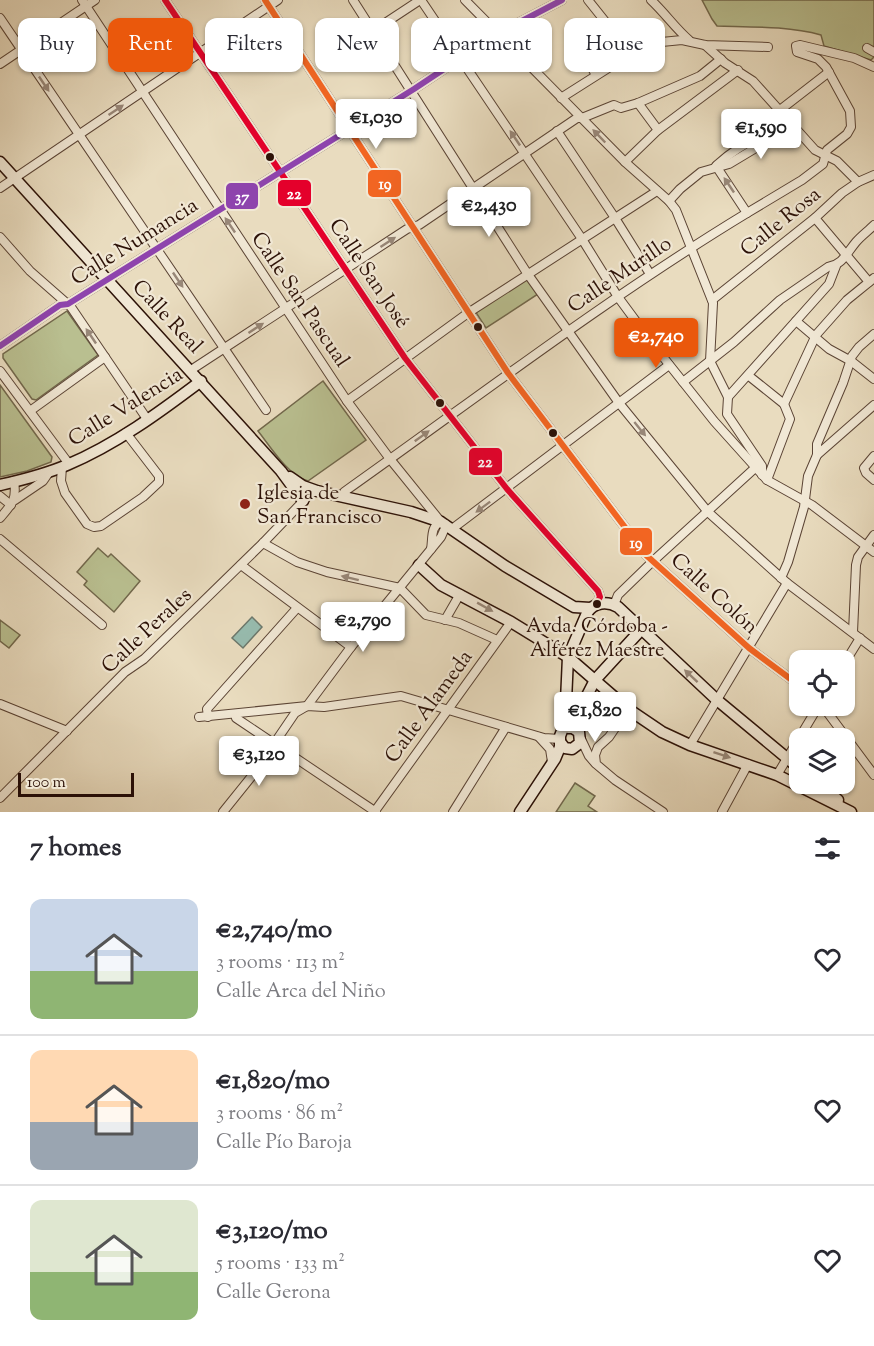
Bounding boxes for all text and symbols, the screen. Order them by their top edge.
chip: Buy [18,18,96,72]
chip: Rent [108,18,193,72]
chip: Filters [205,18,303,72]
chip: New [315,18,399,72]
chip: Apartment [411,18,552,72]
chip: House [564,18,665,72]
one-way arrow [39,76,50,93]
pin: €1,030 [327,99,425,150]
text: €1,030 [350,104,402,133]
one-way arrow [108,105,124,116]
pin: €1,590 [712,109,810,160]
text: €1,590 [735,114,787,143]
one-way arrow [509,130,520,146]
one-way arrow [593,130,607,144]
unlabelled marker [264,151,276,163]
line badge: 19 [367,169,402,198]
text: 19 [378,174,392,197]
one-way arrow [723,178,735,194]
line badge: 22 [277,179,312,207]
street label: Calle Rosa [735,181,828,264]
line badge: 37 [225,182,259,210]
text: 22 [287,184,302,207]
text: 37 [235,187,250,210]
pin: €2,430 [440,187,538,238]
street label: Calle Numancia [66,191,205,294]
text: €2,430 [462,192,517,221]
street label: Calle San José [320,213,416,335]
one-way arrow [225,217,236,233]
street label: Calle San Pascual [243,226,356,374]
street label: Calle Murillo [562,230,678,322]
one-way arrow [379,236,395,248]
one-way arrow [172,272,183,288]
street label: Calle Real [124,274,209,361]
pin: €2,740 [607,318,705,369]
unlabelled marker [472,321,484,333]
one-way arrow [248,323,264,334]
text: €2,740 [628,323,684,352]
one-way arrow [86,328,97,344]
street label: Calle Valencia [63,360,190,455]
unlabelled marker [434,397,446,409]
one-way arrow [633,421,645,436]
unlabelled marker [547,427,559,439]
one-way arrow [414,430,430,442]
line badge: 22 [468,447,503,476]
text: 22 [478,452,493,475]
place label: Iglesia de San Francisco [257,479,382,533]
marker: Iglesia de San Francisco [238,497,252,511]
one-way arrow [475,501,491,513]
line badge: 19 [619,527,653,556]
text: 19 [629,533,643,556]
street label: Calle Colón [663,547,764,642]
one-way arrow [341,573,359,583]
street label: Calle Perales [95,582,199,681]
marker: Avda. Córdoba - Alférez Maestre [591,598,603,610]
pin: €2,790 [314,602,412,653]
one-way arrow [477,602,493,613]
text: €2,790 [335,607,391,636]
place label: Avda. Córdoba - Alférez Maestre [526,613,668,666]
street label: Calle Alameda [378,644,481,770]
map controls [789,650,855,794]
button: locate [789,650,855,716]
one-way arrow [684,669,699,683]
pin: €1,820 [546,692,644,743]
text: €1,820 [568,697,622,726]
button: layers [789,728,855,794]
pin: €3,120 [210,736,308,787]
text: €3,120 [233,741,285,770]
one-way arrow [713,751,731,760]
scale bar [18,770,134,798]
text: 100 m [27,772,66,795]
text: 7 homes [30,830,121,867]
icon: filters [811,832,844,865]
text: €2,740/mo [216,912,332,949]
icon: home [78,923,150,995]
icon: heart [811,943,844,976]
text: 3 rooms · 113 m² [216,949,345,978]
text: Calle Arca del Niño [216,978,386,1007]
text: €1,820/mo [216,1063,330,1100]
icon: home [78,1074,150,1146]
icon: heart [811,1094,844,1127]
text: 3 rooms · 86 m² [216,1100,343,1129]
text: Calle Pío Baroja [216,1129,352,1158]
text: €3,120/mo [216,1213,328,1250]
icon: home [78,1224,150,1296]
icon: heart [811,1244,844,1277]
text: 5 rooms · 133 m² [216,1250,345,1279]
text: Calle Gerona [216,1279,331,1308]

